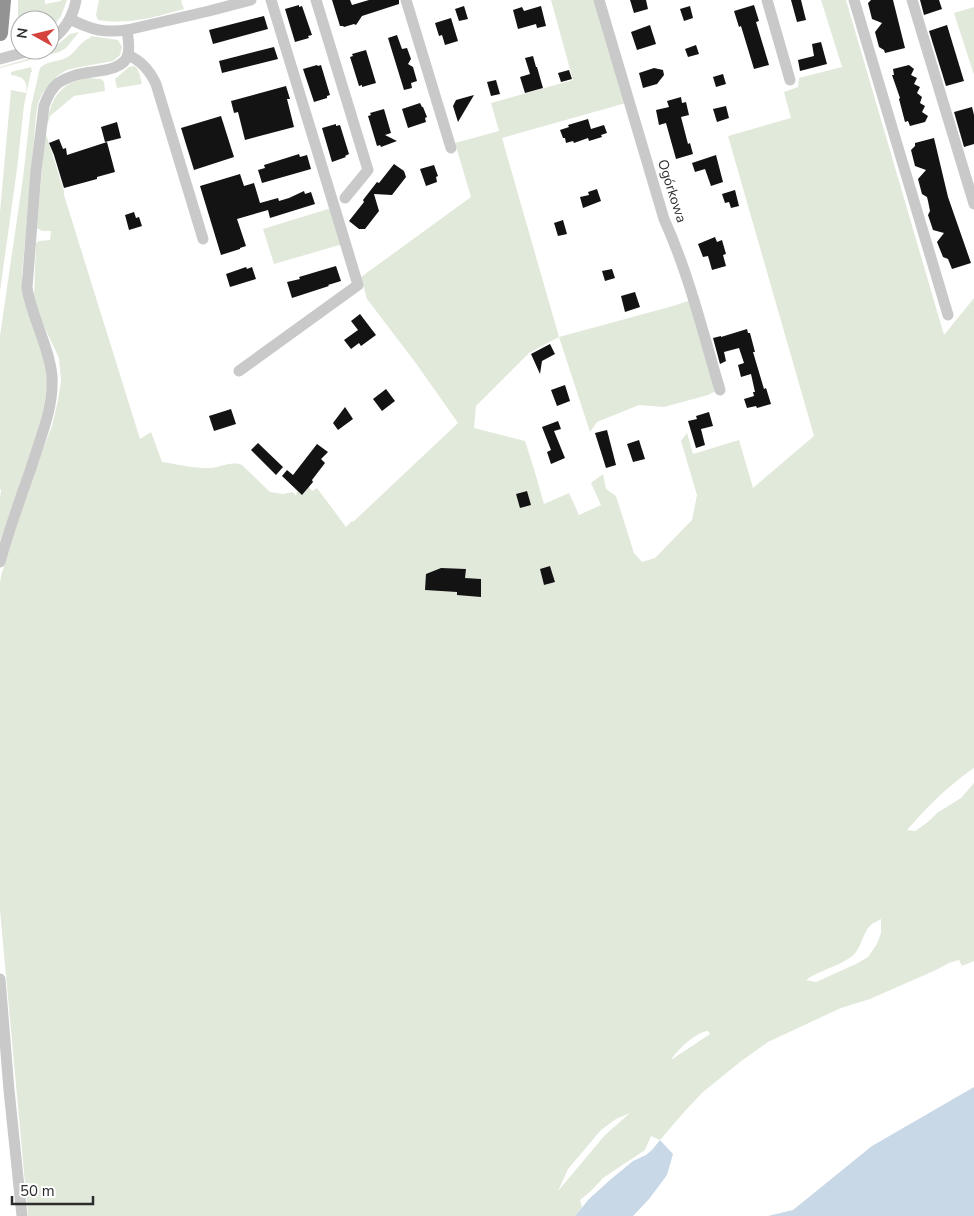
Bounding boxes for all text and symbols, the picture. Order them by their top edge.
north arrow [10,10,60,60]
text: N [12,27,33,40]
street label: Ogórkowa [653,157,691,225]
scale bar [12,1174,94,1206]
text: 50 m [20,1181,55,1201]

